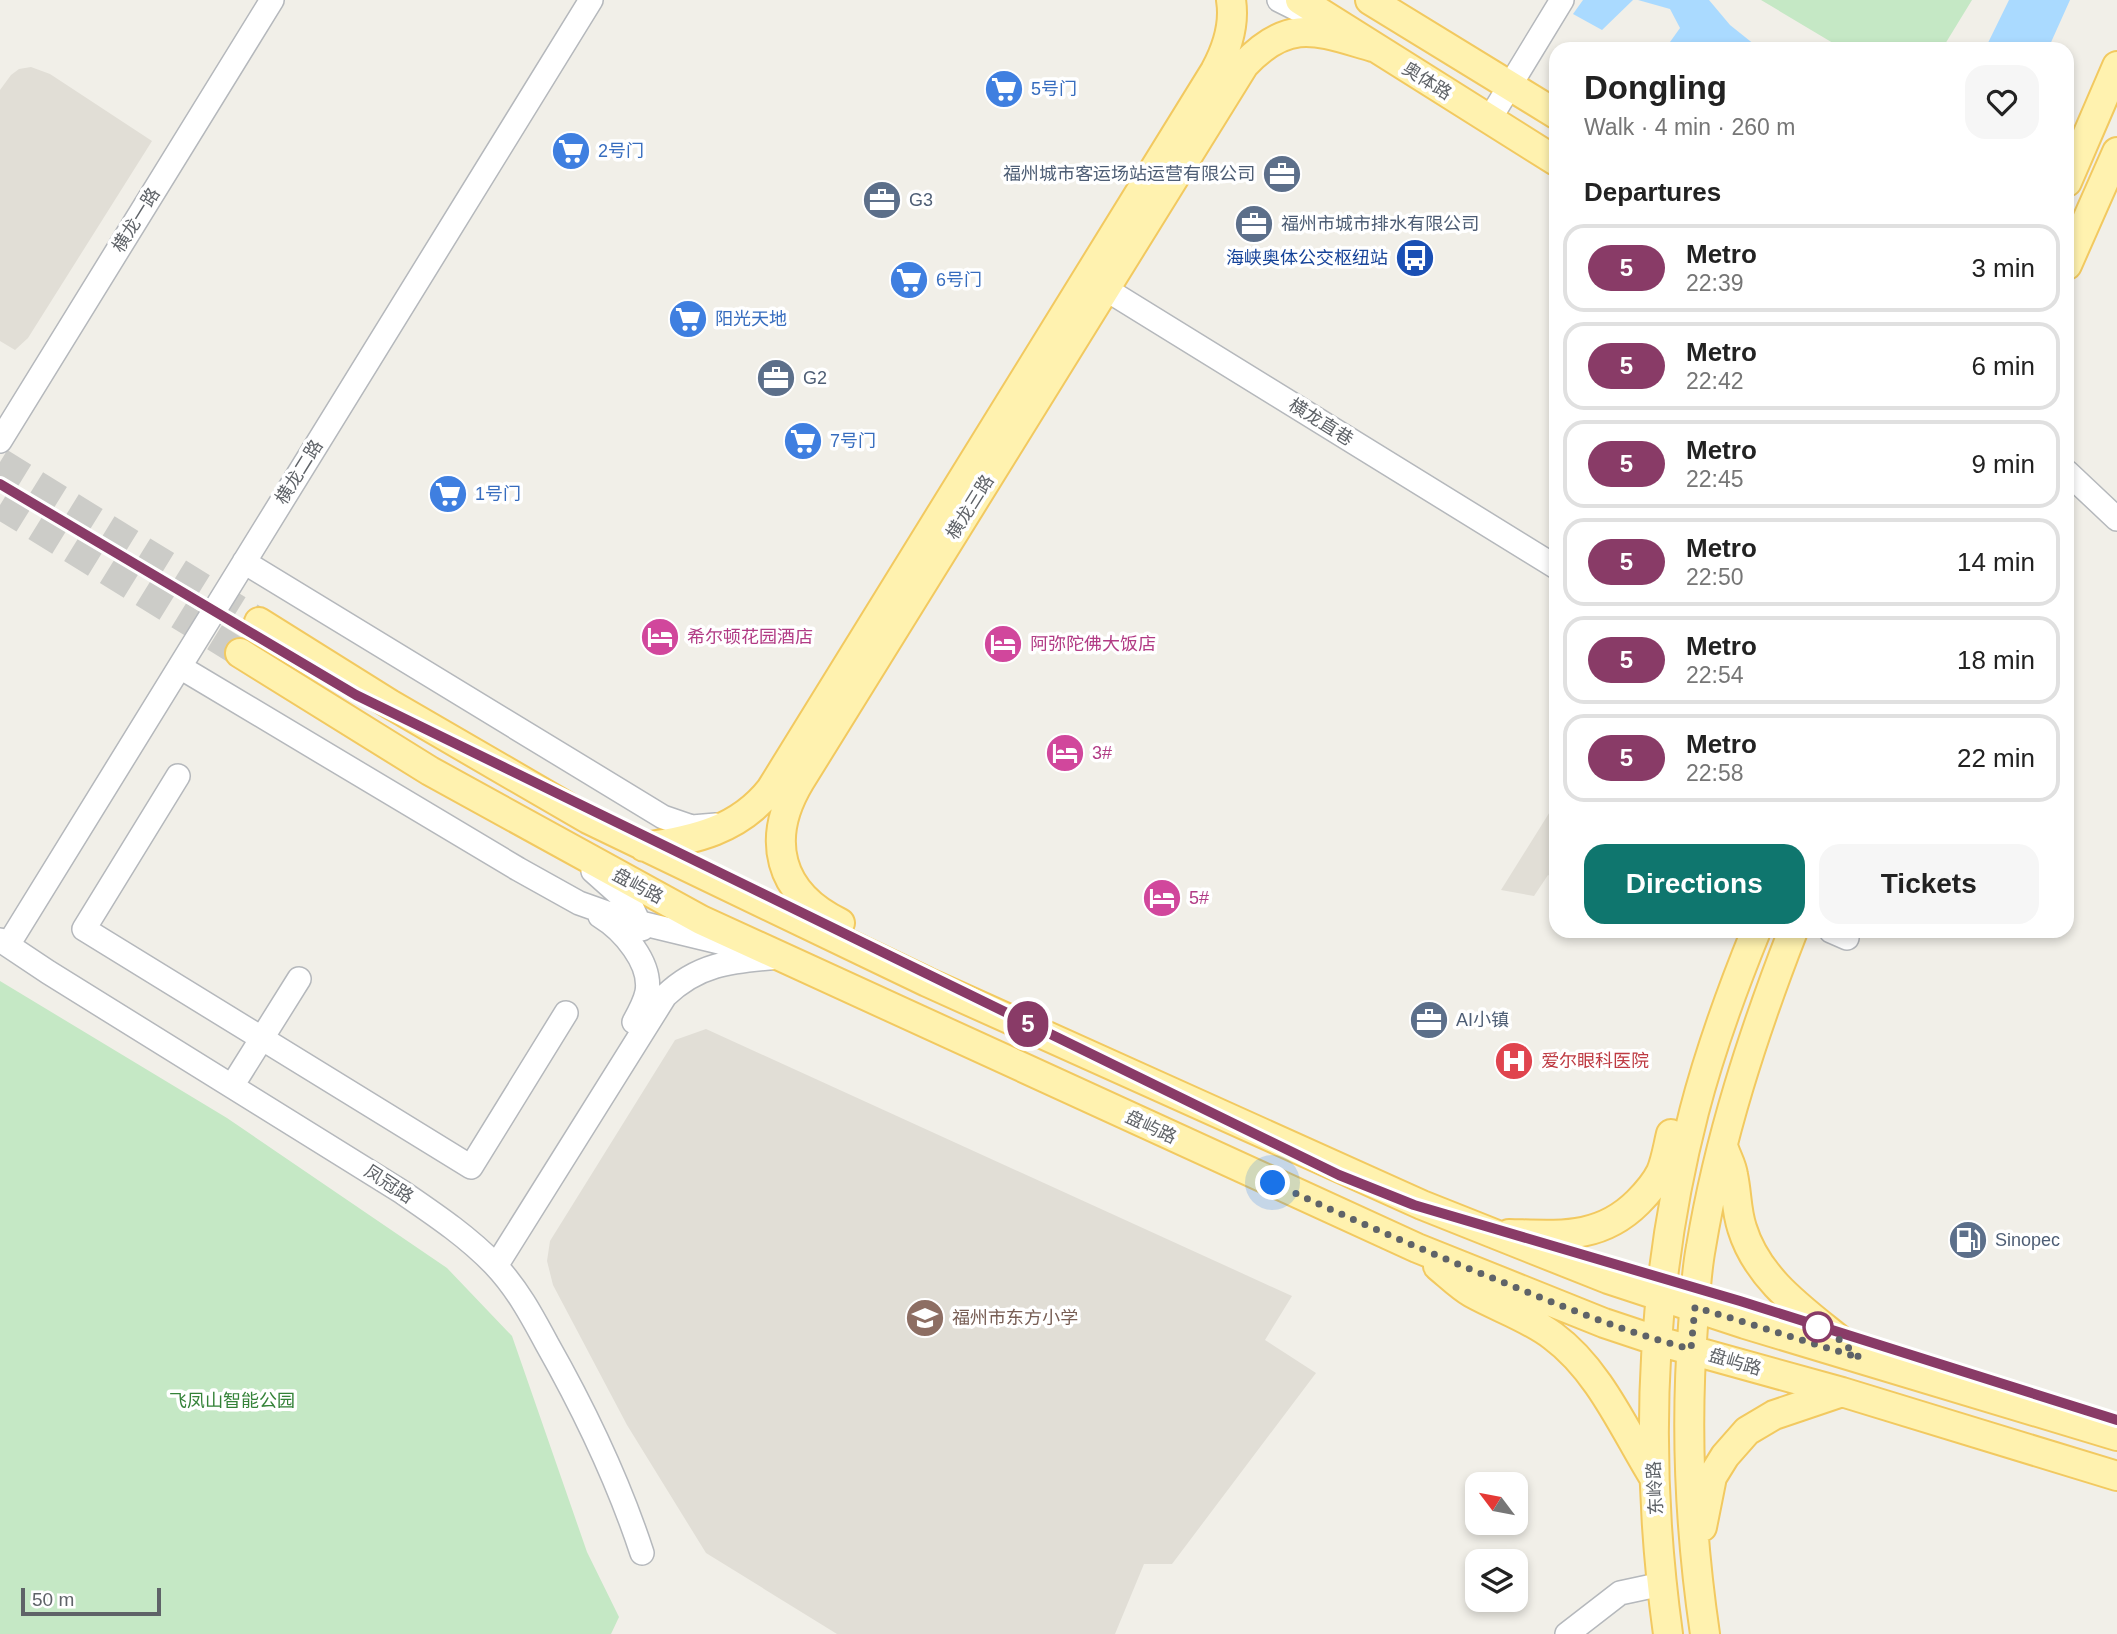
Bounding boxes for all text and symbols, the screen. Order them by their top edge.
street label: 奥体路 [1399,58,1455,104]
button: heart [1965,65,2039,139]
supermarket icon: 5号门 [983,68,1025,110]
text: Dongling [1584,69,1727,106]
place label: 5号门 [1031,79,1077,99]
text: Walk · 4 min · 260 m [1584,114,1795,140]
supermarket icon: 2号门 [550,130,592,172]
place label: 2号门 [598,141,644,161]
office icon: 福州城市客运场站运营有限公司 [1261,153,1303,195]
place label: 福州城市客运场站运营有限公司 [1003,164,1255,184]
text: Departures [1584,177,1721,207]
office icon: G3 [861,179,903,221]
street label: 横龙一路 [108,184,164,256]
place label: G3 [909,190,933,210]
office icon: 福州市城市排水有限公司 [1233,203,1275,245]
place label: 福州市城市排水有限公司 [1281,214,1479,234]
bus stop icon: 海峡奥体公交枢纽站 [1394,237,1436,279]
text: Metro [1686,239,1757,269]
place label: 海峡奥体公交枢纽站 [1226,248,1388,268]
text: 3 min [1971,253,2035,283]
text: 5 [1620,254,1633,281]
supermarket icon: 6号门 [888,259,930,301]
place label: 6号门 [936,270,982,290]
text: 22:39 [1686,270,1744,296]
supermarket icon: 阳光天地 [667,298,709,340]
place label: 阳光天地 [715,309,787,329]
text: Metro [1686,337,1757,367]
text: 6 min [1971,351,2035,381]
text: 5 [1620,352,1633,379]
office icon: G2 [755,357,797,399]
place label: G2 [803,368,827,388]
text: 22:42 [1686,368,1744,394]
street label: 横龙直巷 [1285,394,1357,450]
supermarket icon: 7号门 [782,420,824,462]
place label: 7号门 [830,431,876,451]
text: Metro [1686,435,1757,465]
street label: 横龙二路 [271,436,327,508]
text: 9 min [1971,449,2035,479]
text: 5 [1620,450,1633,477]
text: 22:45 [1686,466,1744,492]
street label: 横龙三路 [942,471,998,543]
supermarket icon: 1号门 [427,473,469,515]
place label: 1号门 [475,484,521,504]
text: Metro [1686,533,1757,563]
text: 14 min [1957,547,2035,577]
text: 5 [1620,548,1633,575]
text: 22:50 [1686,564,1744,590]
hotel icon: 希尔顿花园酒店 [639,616,681,658]
hotel icon: 阿弥陀佛大饭店 [982,623,1024,665]
place label: 希尔顿花园酒店 [687,627,813,647]
text: Metro [1686,631,1757,661]
place label: 阿弥陀佛大饭店 [1030,634,1156,654]
text: 18 min [1957,645,2035,675]
text: 5 [1620,646,1633,673]
text: 22:54 [1686,662,1744,688]
text: Metro [1686,729,1757,759]
hotel icon: 3# [1044,732,1086,774]
place label: 3# [1092,743,1112,763]
text: 22 min [1957,743,2035,773]
text: 5 [1620,744,1633,771]
text: 22:58 [1686,760,1744,786]
button: Directions [1584,844,1805,924]
button: Tickets [1819,844,2039,924]
street label: 盘屿路 [609,864,667,908]
hotel icon: 5# [1141,877,1183,919]
place label: 5# [1189,888,1209,908]
office icon: AI小镇 [1408,999,1450,1041]
line badge: 5 [1005,1001,1051,1047]
text: 5 [1021,1010,1035,1037]
place label: AI小镇 [1456,1010,1509,1030]
hospital icon: 爱尔眼科医院 [1493,1040,1535,1082]
place label: 爱尔眼科医院 [1541,1051,1649,1071]
street label: 盘屿路 [1122,1107,1180,1147]
street label: 凤冠路 [361,1161,417,1207]
your location [1255,1165,1290,1200]
fuel station icon: Sinopec [1947,1219,1989,1261]
place label: Sinopec [1995,1230,2060,1250]
school or university icon: 福州市东方小学 [904,1297,946,1339]
place label: 福州市东方小学 [952,1308,1078,1328]
unlabelled marker [1803,1312,1833,1342]
street label: 盘屿路 [1706,1345,1764,1379]
park label: 飞凤山智能公园 [169,1391,295,1411]
street label: 东岭路 [1644,1461,1666,1515]
north arrow [1465,1472,1528,1535]
map controls [1465,1472,1528,1612]
button: layers [1465,1549,1528,1612]
scale bar [21,1585,161,1617]
text: 50 m [32,1589,74,1610]

